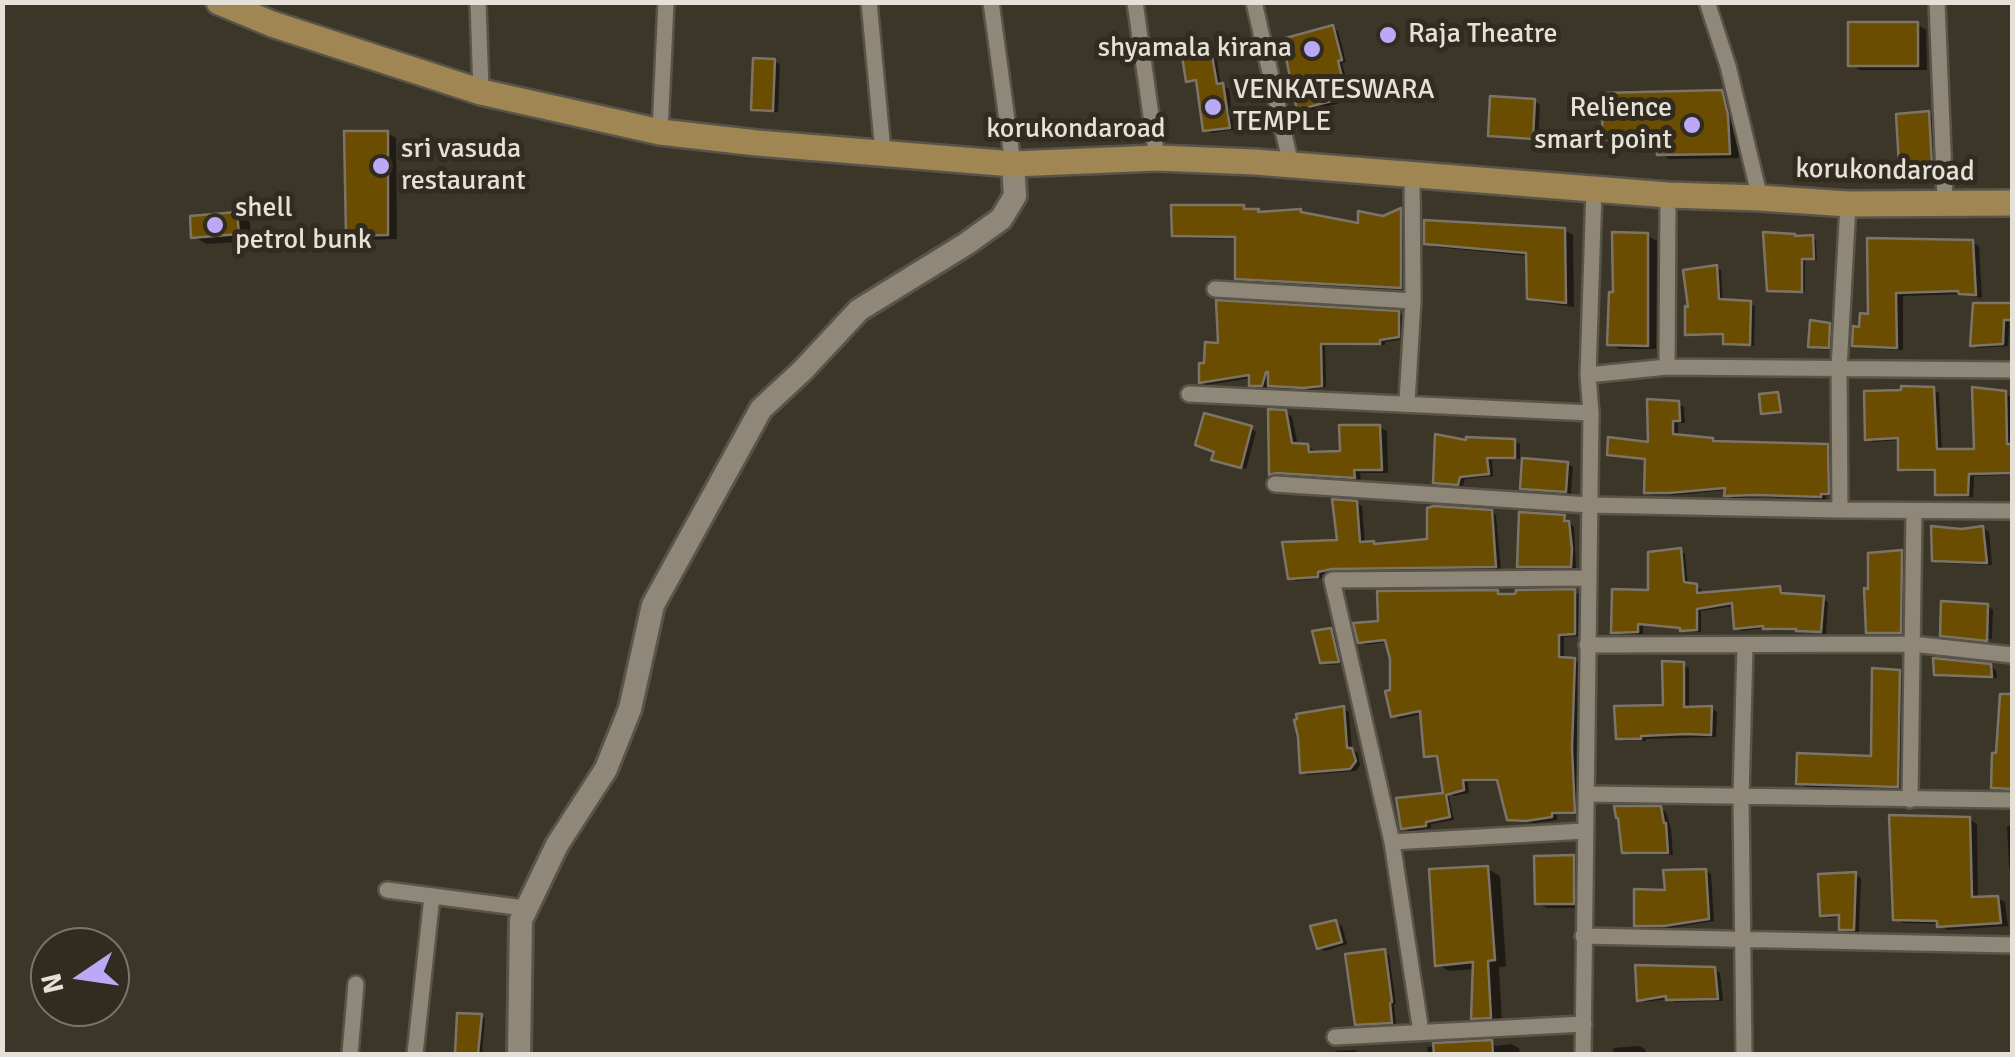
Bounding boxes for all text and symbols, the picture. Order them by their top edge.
place label: Raja Theatre [1408,18,1558,52]
marker: Raja Theatre [1377,24,1399,46]
place label: shyamala kirana [1098,32,1292,66]
marker: shyamala kirana [1301,38,1323,60]
place label: VENKATESWARA TEMPLE [1233,74,1435,140]
place label: Relience smart point [1534,92,1672,158]
marker: VENKATESWARA TEMPLE [1202,96,1224,118]
street label: korukondaroad [986,113,1166,147]
marker: Relience smart point [1681,114,1703,136]
place label: sri vasuda restaurant [401,133,526,199]
street label: korukondaroad [1795,153,1975,189]
marker: sri vasuda restaurant [370,155,392,177]
place label: shell petrol bunk [235,192,372,258]
marker: shell petrol bunk [204,214,226,236]
north arrow [30,927,130,1027]
text: N [34,970,71,997]

